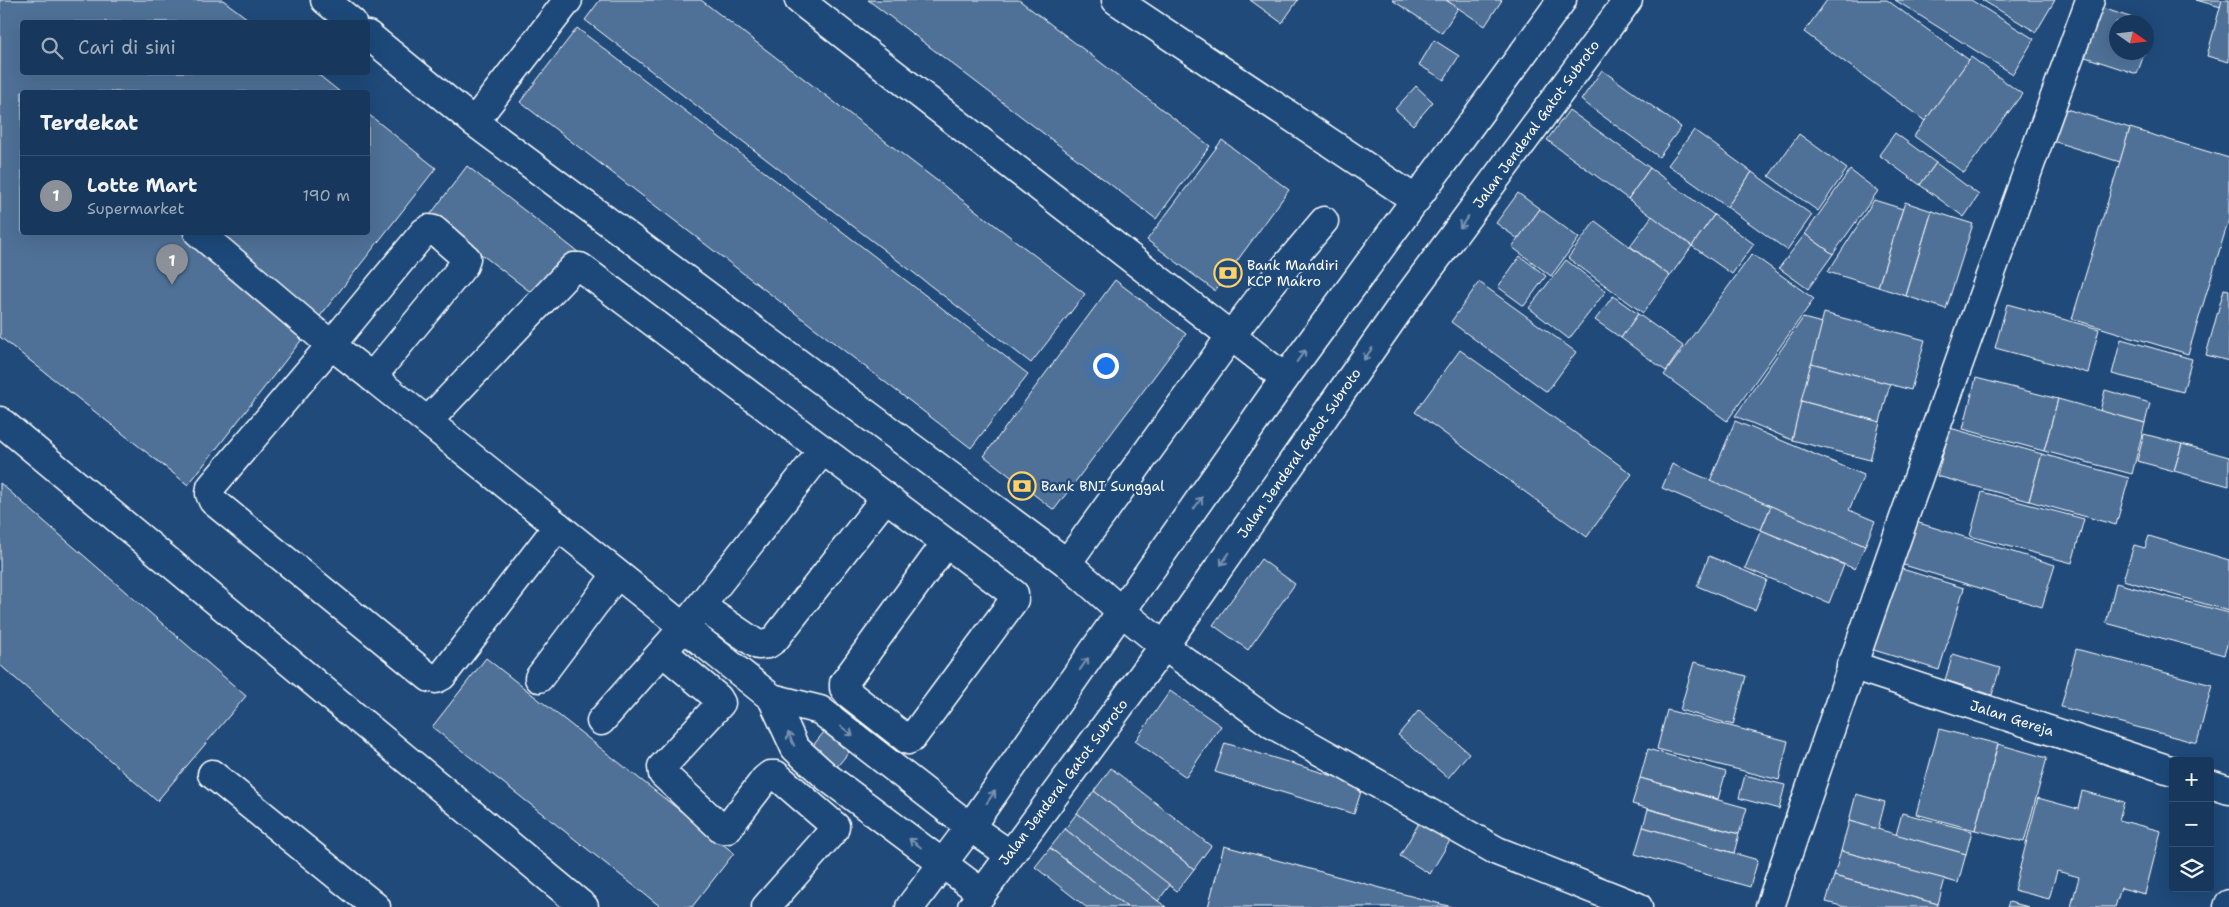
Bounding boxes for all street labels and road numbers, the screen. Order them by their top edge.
street label: Jalan Jenderal Gatot Subroto [1469,36,1603,212]
street label: Jalan Jenderal Gatot Subroto [1233,364,1365,542]
street label: Jalan Jenderal Gatot Subroto [995,695,1131,869]
street label: Jalan Gereja [1968,696,2057,740]

